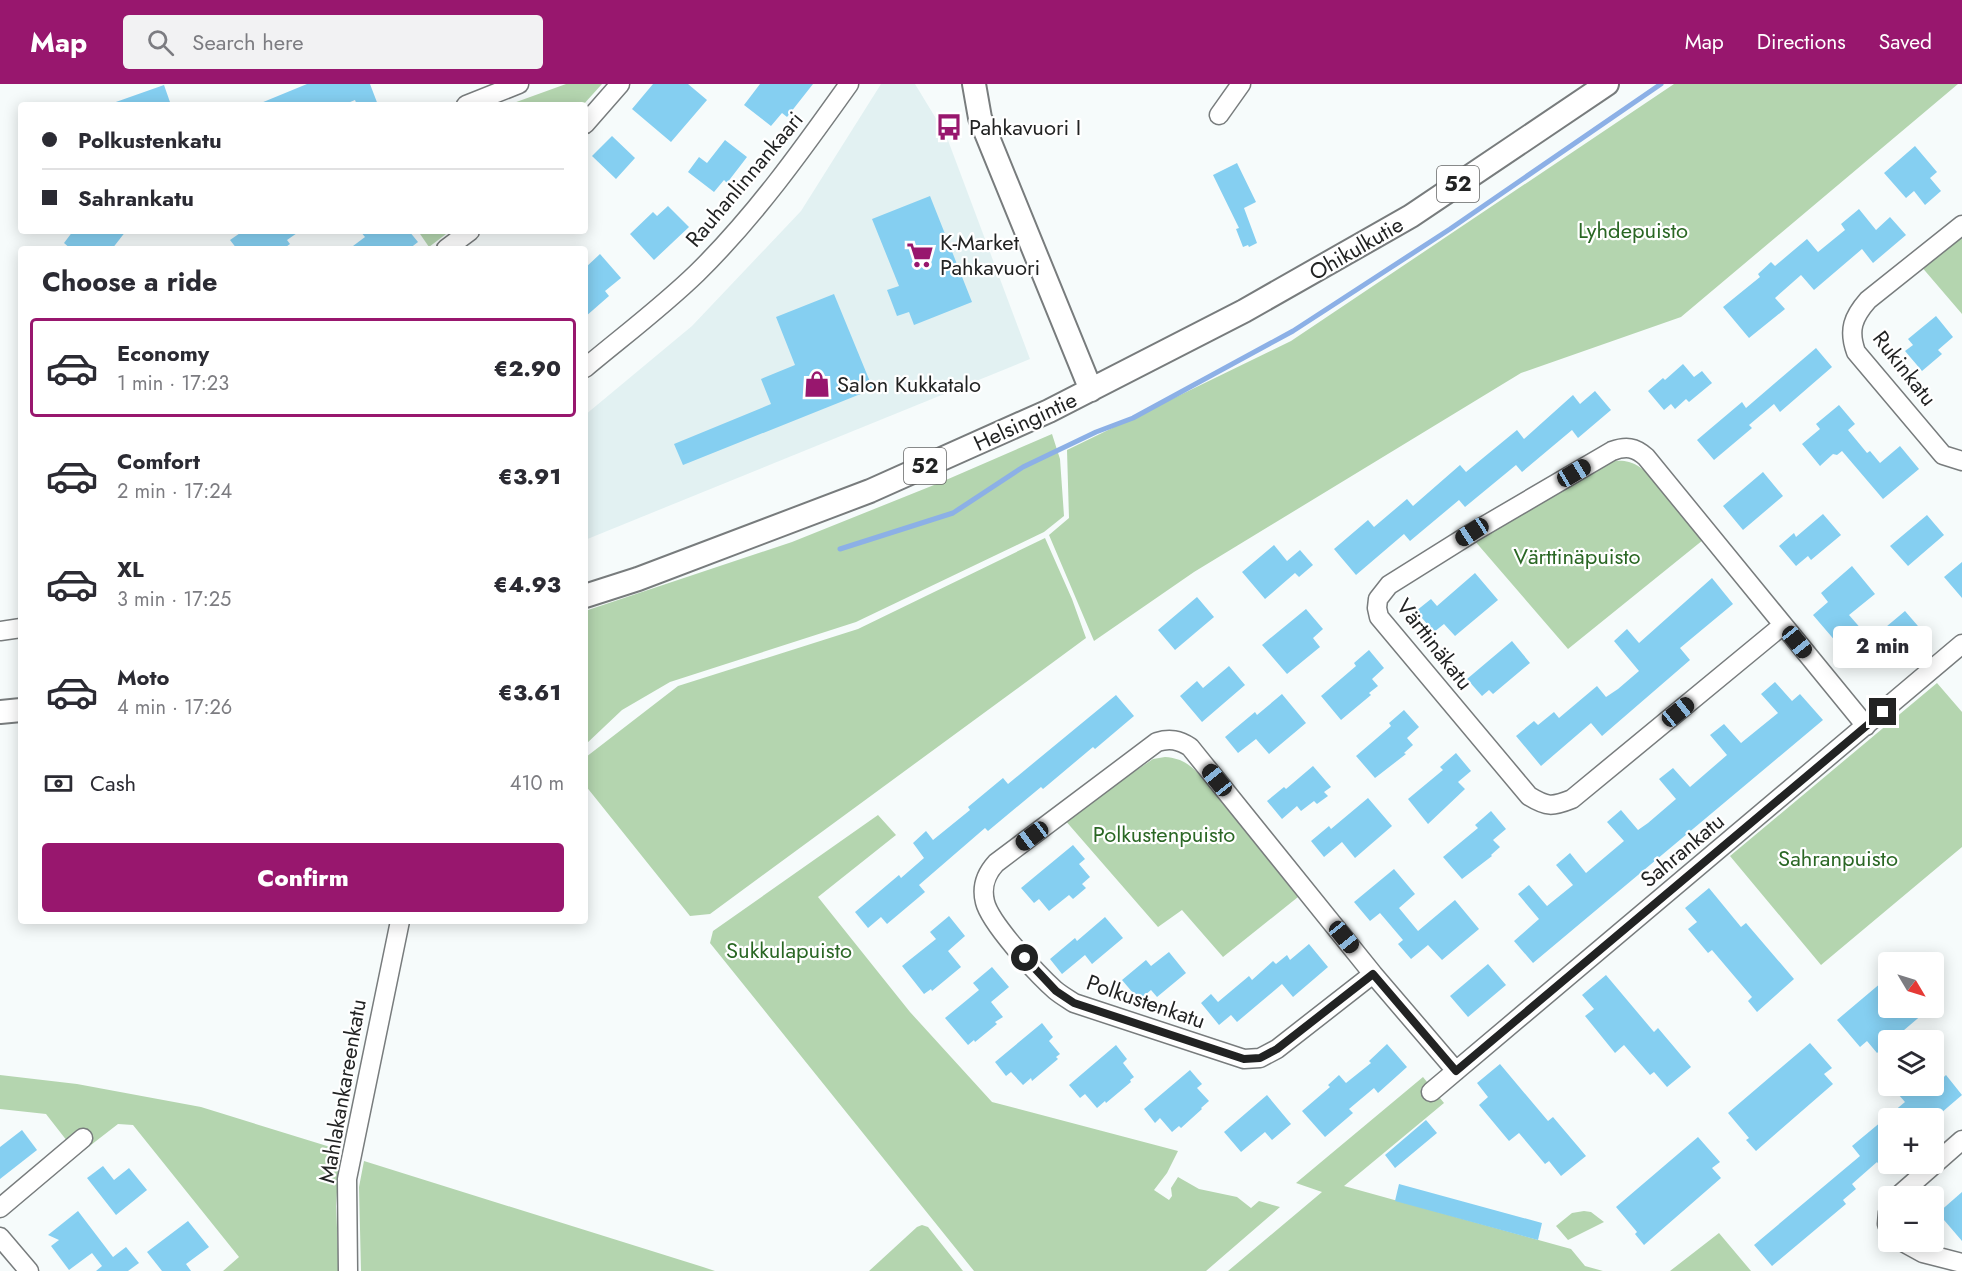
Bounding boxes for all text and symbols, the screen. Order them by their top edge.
search box [123,15,543,69]
text: Map [30,22,87,63]
icon: search [144,26,177,59]
text: Search here [192,26,304,58]
text: Map [1685,27,1724,57]
text: Directions [1757,27,1846,57]
text: Saved [1879,27,1932,57]
street label: Rauhanlinnankaari [678,104,810,254]
place label: Pahkavuori I [969,111,1081,143]
bus stop icon: Pahkavuori I [934,112,964,142]
text: Polkustenkatu [78,124,222,156]
road number: 52 [1437,166,1479,202]
text: Sahrankatu [78,182,194,214]
street label: Ohikulkutie [1303,208,1409,288]
park label: Lyhdepuisto [1578,214,1688,246]
place label: K-Market Pahkavuori [940,226,1040,283]
supermarket icon: K-Market Pahkavuori [905,240,935,270]
text: Choose a ride [42,262,217,301]
street label: Rukinkatu [1865,324,1945,412]
text: Economy [117,337,209,369]
icon: car [45,341,99,395]
text: €2.90 [494,352,561,384]
place label: Salon Kukkatalo [837,368,981,400]
text: 1 min · 17:23 [117,369,229,398]
shop icon: Salon Kukkatalo [802,369,832,399]
street label: Helsingintie [968,383,1082,459]
text: Comfort [117,445,200,477]
road number: 52 [904,448,946,484]
icon: car [45,449,99,503]
car [1554,456,1594,490]
text: €3.91 [498,460,561,492]
text: 2 min · 17:24 [117,477,232,506]
car [1452,515,1492,549]
park label: Värttinäpuisto [1513,540,1641,572]
text: XL [117,553,144,585]
icon: car [45,557,99,611]
text: €4.93 [493,568,561,600]
text: 3 min · 17:25 [117,585,231,614]
street label: Värttinäkatu [1389,591,1481,697]
car [1779,622,1815,662]
callout: 2 min [1834,625,1932,667]
text: 2 min [1856,632,1909,661]
text: Moto [117,661,170,693]
icon: car [45,665,99,719]
text: €3.61 [498,676,561,708]
text: 4 min · 17:26 [117,693,232,722]
car [1658,694,1698,730]
route end [1869,698,1896,725]
car [1199,760,1235,800]
icon: cash [42,767,75,800]
text: Cash [90,767,136,799]
text: 410 m [510,769,564,798]
street label: Sahrankatu [1633,805,1731,895]
car [1012,818,1052,854]
park label: Polkustenpuisto [1093,818,1235,850]
park label: Sahranpuisto [1778,842,1898,874]
button: Confirm [42,843,564,912]
car [1326,917,1362,957]
park label: Sukkulapuisto [726,934,852,966]
route start [1011,944,1038,971]
north arrow [1878,952,1944,1018]
map controls [1878,952,1944,1252]
street label: Polkustenkatu [1082,966,1210,1036]
street label: Mahlakankareenkatu [310,997,374,1185]
button: layers [1878,1030,1944,1096]
button: + [1878,1108,1944,1174]
button: − [1878,1186,1944,1252]

